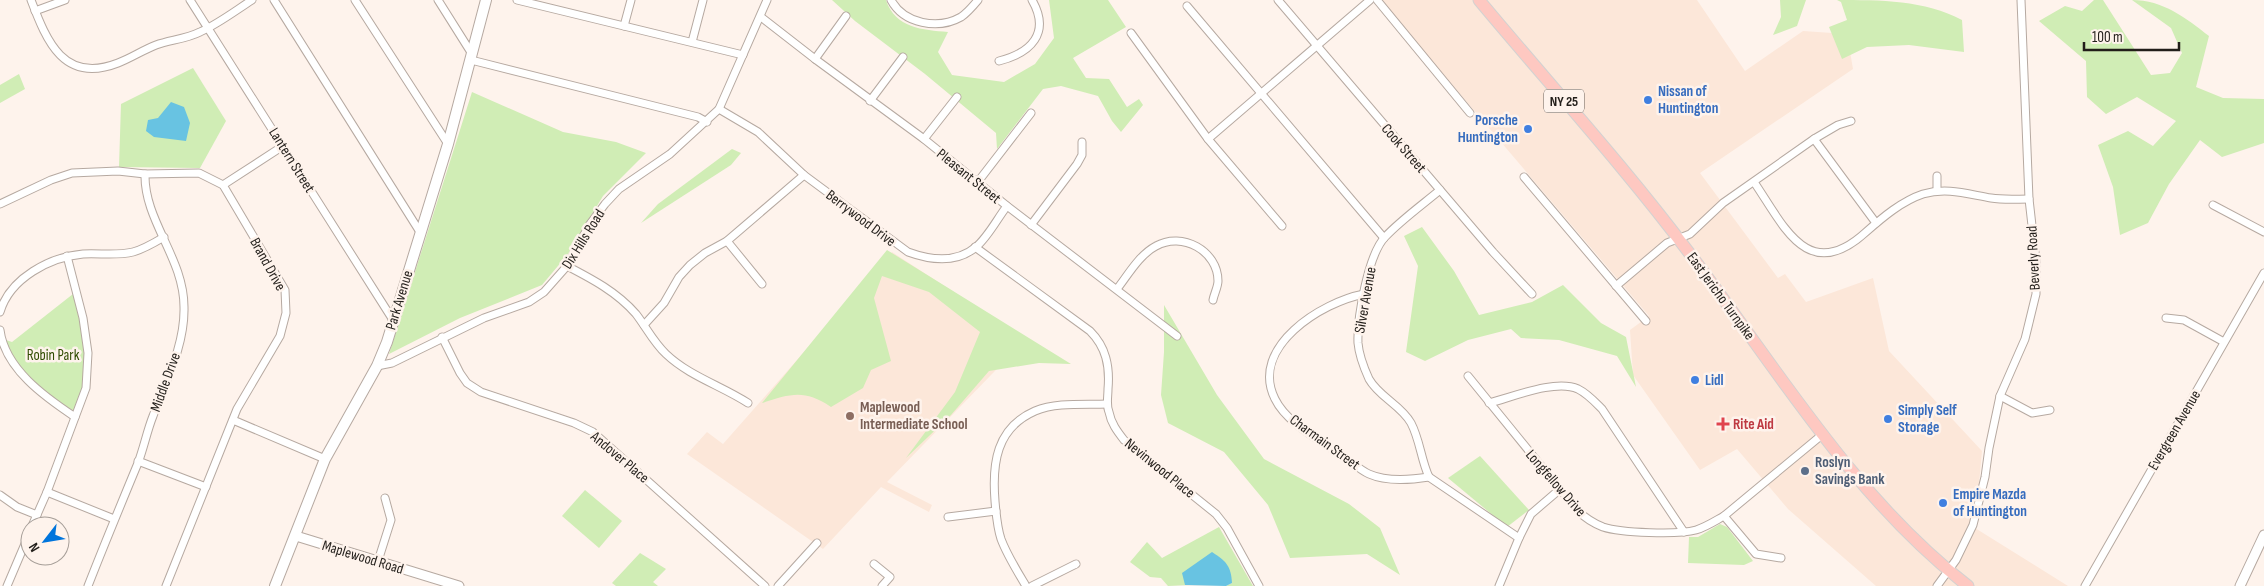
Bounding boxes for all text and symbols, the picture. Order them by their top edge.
scale bar [2084,20,2179,52]
text: 100 m [2092,28,2123,47]
place label: Nissan of Huntington [1658,82,1718,118]
road number: NY 25 [1544,90,1584,112]
marker: Nissan of Huntington [1642,94,1654,106]
place label: Porsche Huntington [1458,111,1518,147]
street label: Cook Street [1377,120,1431,177]
marker: Porsche Huntington [1522,123,1534,135]
street label: Lantern Street [264,124,319,197]
street label: Pleasant Street [933,145,1005,208]
street label: Berrywood Drive [822,186,900,251]
street label: Dix Hills Road [558,206,609,273]
street label: Beverly Road [2022,225,2045,291]
street label: Brand Drive [245,234,290,294]
street label: East Jericho Turnpike [1682,249,1759,344]
street label: Silver Avenue [1350,265,1381,335]
street label: Park Avenue [381,268,417,332]
park label: Robin Park [27,346,80,365]
street label: Middle Drive [146,350,185,414]
place label: Lidl [1705,371,1724,390]
marker: Lidl [1689,374,1701,386]
street label: Evergreen Avenue [2144,387,2205,474]
place label: Maplewood Intermediate School [860,398,968,434]
place label: Simply Self Storage [1898,401,1957,437]
marker: Maplewood Intermediate School [844,410,856,422]
street label: Charmain Street [1286,410,1364,475]
marker: Simply Self Storage [1882,413,1894,425]
place label: Rite Aid [1733,415,1774,434]
marker: Rite Aid [1717,418,1729,430]
street label: Andover Place [586,427,653,487]
street label: Nevinwood Place [1121,434,1199,502]
street label: Longfellow Drive [1521,446,1590,521]
place label: Roslyn Savings Bank [1815,453,1885,489]
marker: Roslyn Savings Bank [1799,465,1811,477]
place label: Empire Mazda of Huntington [1953,485,2027,521]
marker: Empire Mazda of Huntington [1937,497,1949,509]
north arrow [20,516,70,566]
street label: Maplewood Road [320,536,406,579]
text: N [25,540,43,555]

